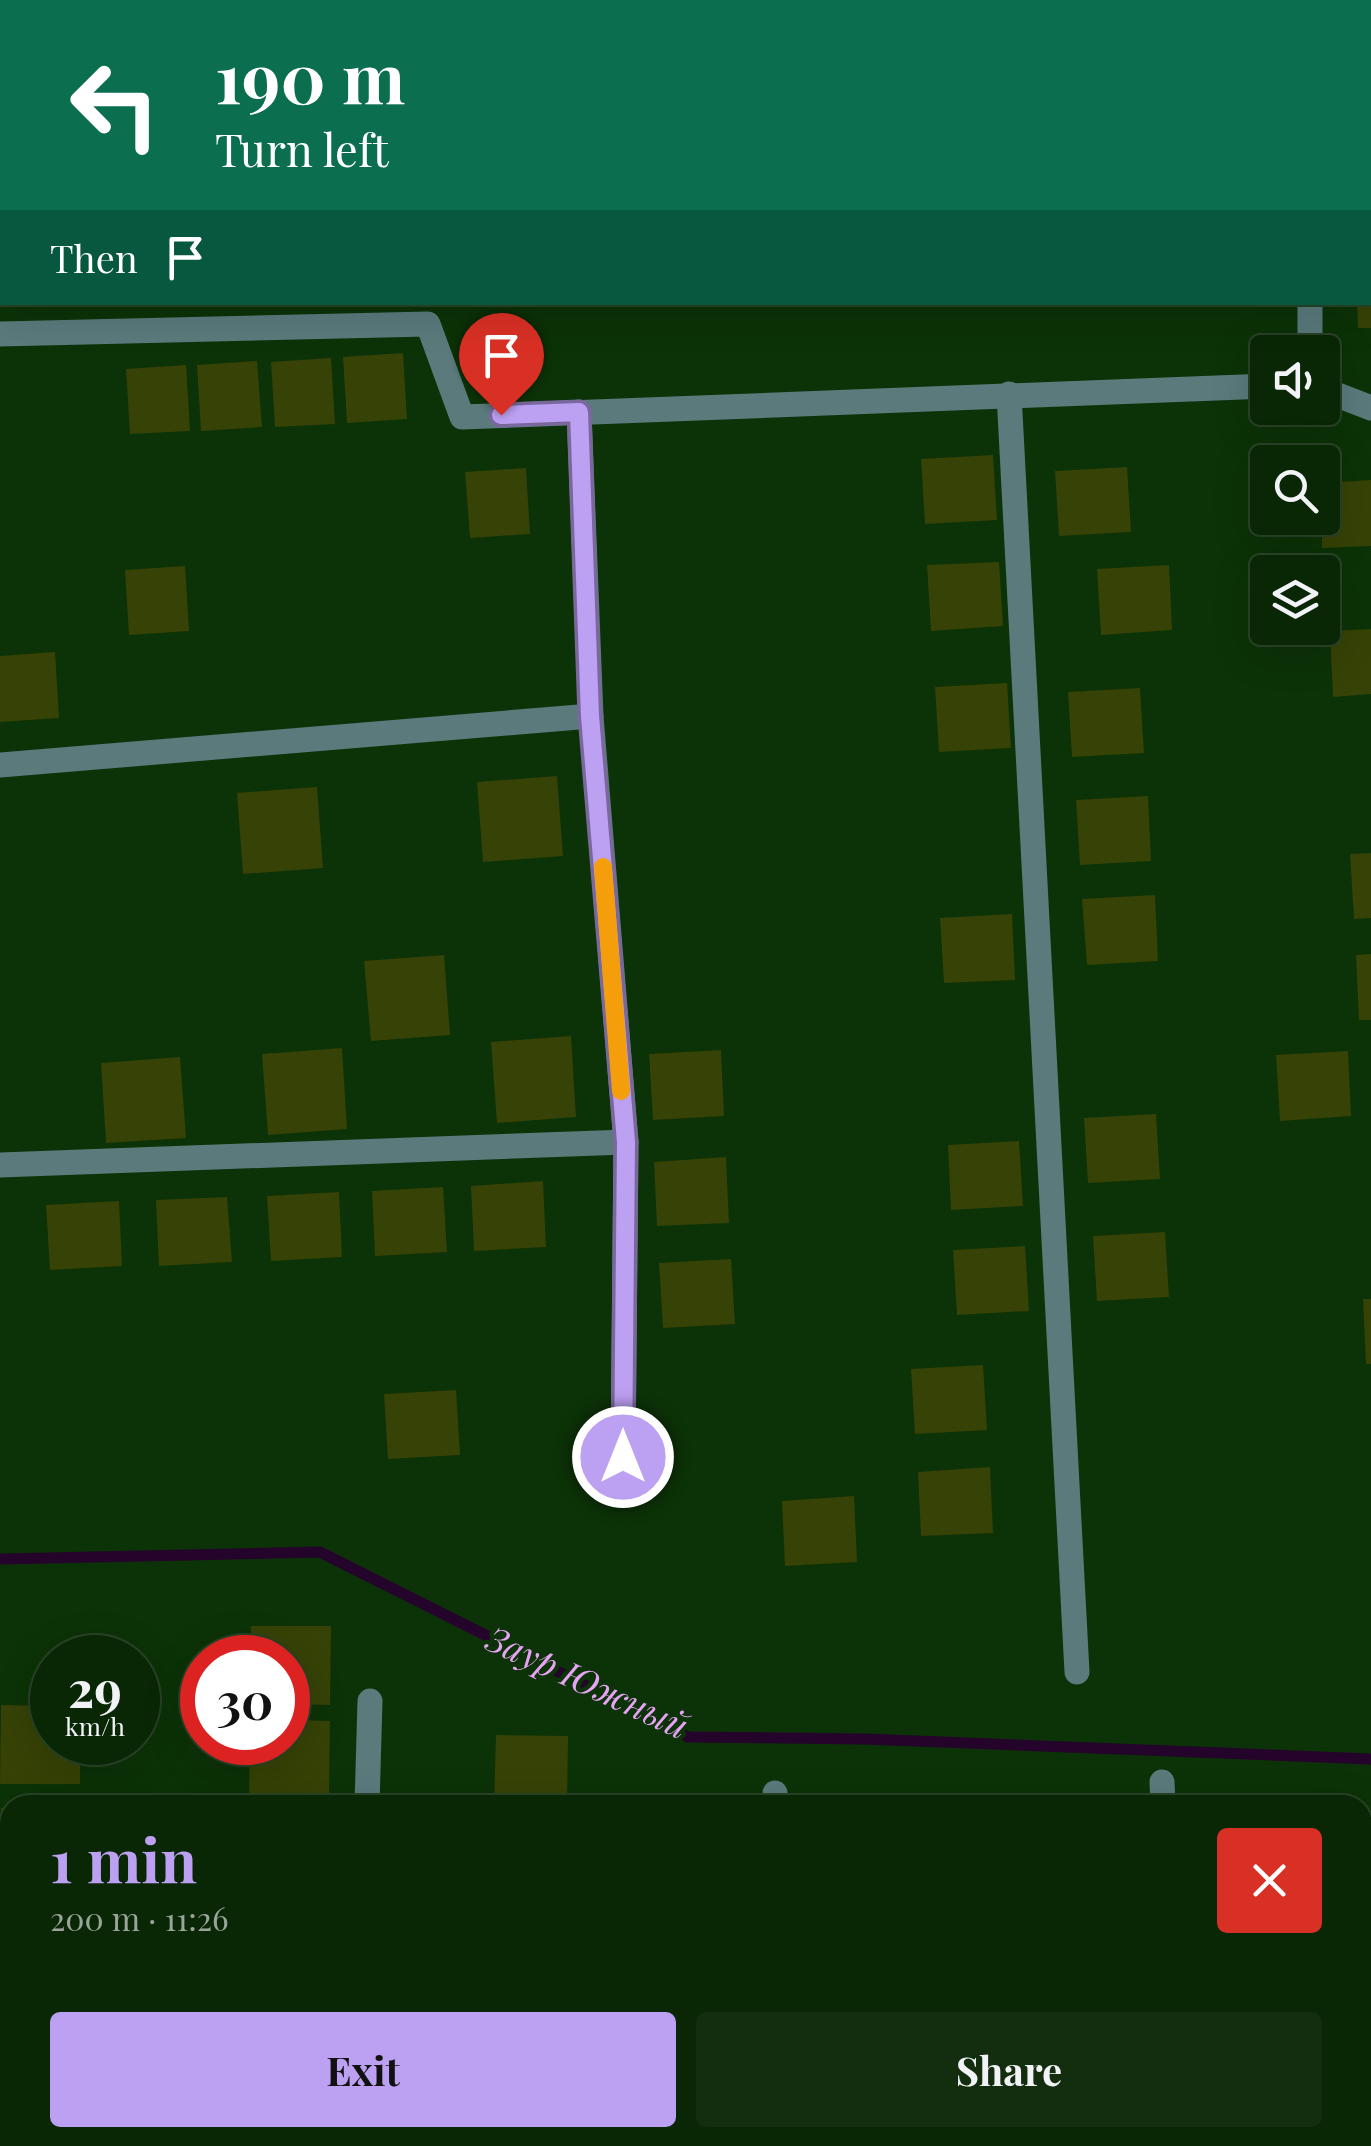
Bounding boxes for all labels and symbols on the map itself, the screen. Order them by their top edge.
pin [459,313,544,416]
position arrow [571,1405,675,1509]
water label: Заур Южный [479,1613,698,1749]
speed limit sign: 30 [180,1635,310,1765]

